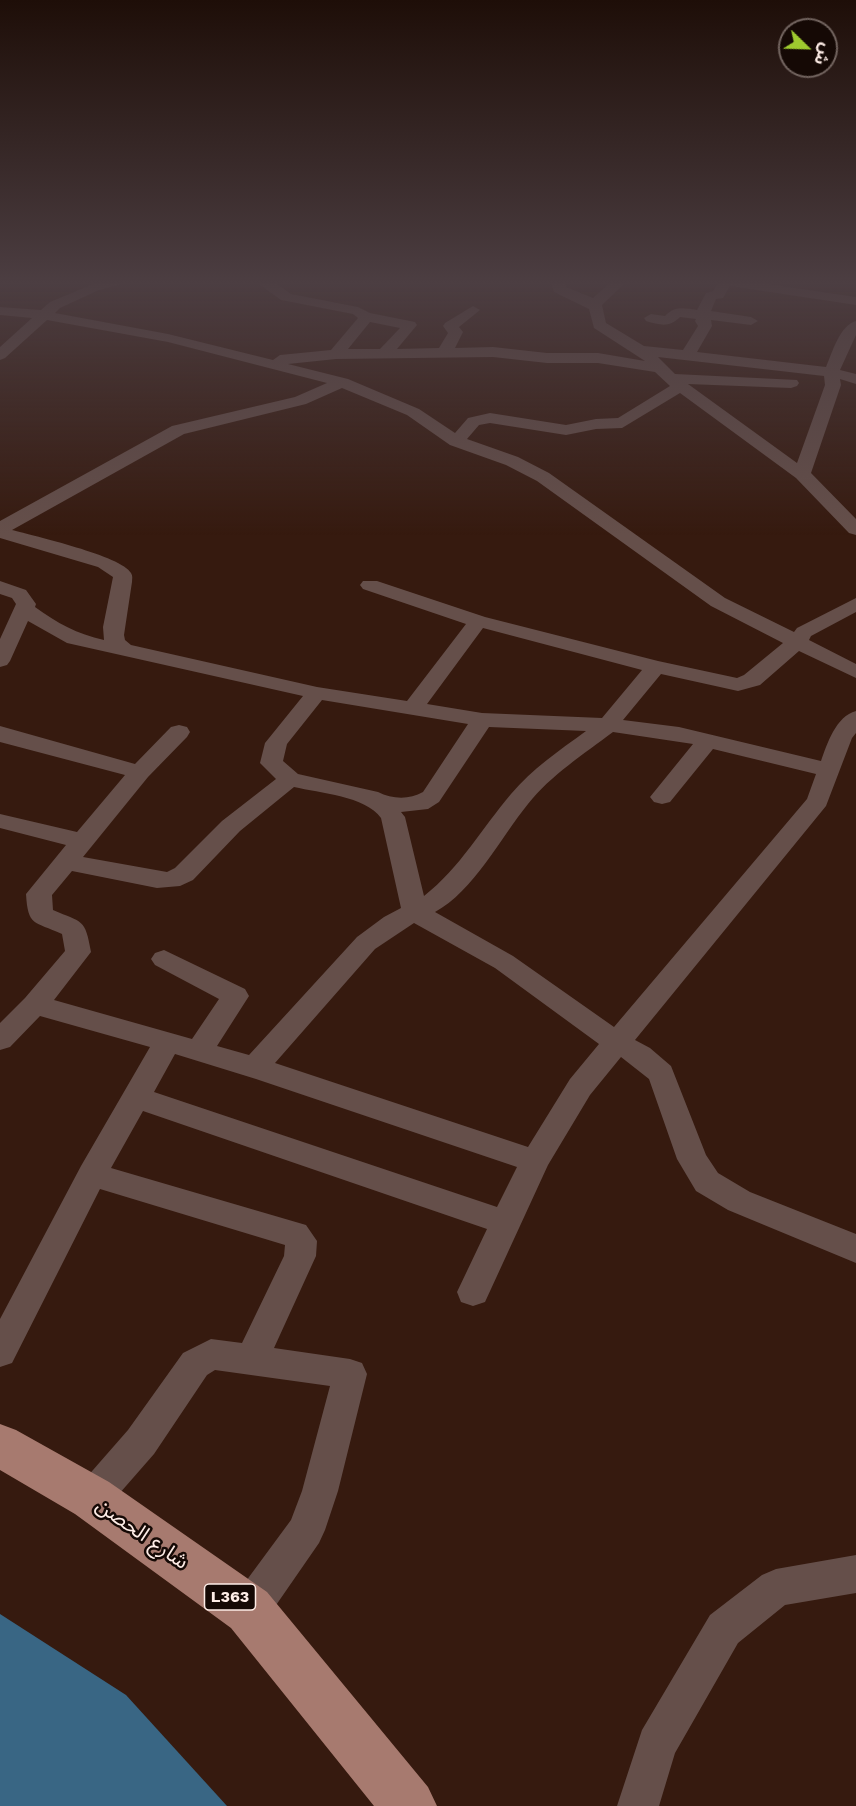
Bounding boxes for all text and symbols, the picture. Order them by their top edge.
north arrow [778,18,838,78]
text: ش [810,41,836,68]
street label: شارع الحصن [91,1493,193,1575]
road number: L363 [204,1584,256,1610]

